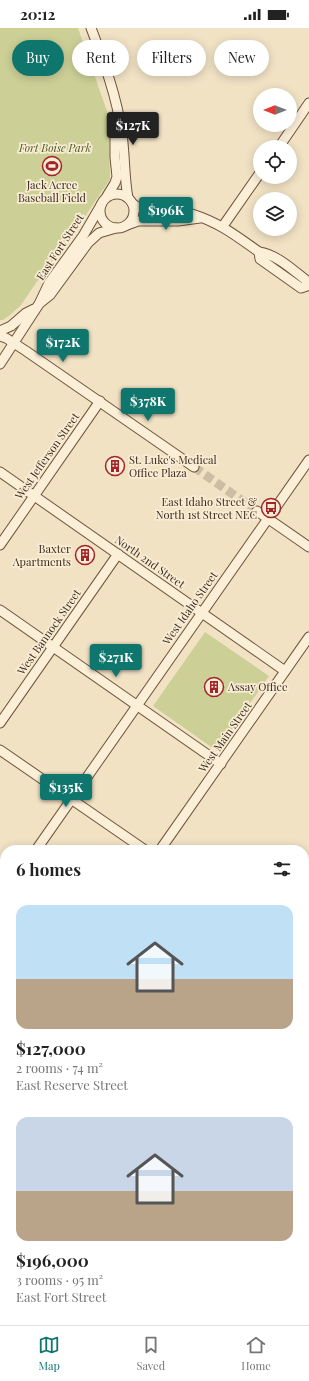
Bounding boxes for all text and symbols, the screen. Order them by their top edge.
text: 20:12 [20,4,55,24]
chip: Buy [12,40,64,76]
chip: Rent [72,40,129,76]
chip: Filters [137,40,206,76]
chip: New [214,40,269,76]
north arrow [253,88,297,132]
map controls [253,88,297,236]
pin: $127K [105,112,161,146]
text: $127K [116,116,150,133]
park label: Fort Boise Park [18,140,91,155]
button: locate [253,140,297,184]
sports icon: Jack Acree Baseball Field [41,155,63,177]
place label: Jack Acree Baseball Field [18,177,87,205]
button: layers [253,192,297,236]
pin: $196K [138,197,194,231]
text: $196K [148,201,184,218]
street label: East Fort Street [32,211,87,283]
pin: $172K [35,329,91,363]
text: $172K [46,333,80,350]
pin: $378K [120,388,176,422]
text: $378K [130,392,166,409]
street label: West Jefferson Street [11,409,82,503]
place label: St. Luke's Medical Office Plaza [129,452,217,480]
building icon: St. Luke's Medical Office Plaza [104,455,126,477]
place label: East Idaho Street & North 1st Street NEC [156,494,257,522]
bus stop icon: East Idaho Street & North 1st Street NEC [260,497,282,519]
street label: North 2nd Street [112,532,188,591]
place label: Baxter Apartments [12,541,71,569]
building icon: Baxter Apartments [74,544,96,566]
street label: West Idaho Street [158,568,221,648]
street label: West Bannock Street [13,586,84,678]
pin: $271K [88,644,144,678]
text: $271K [99,648,133,665]
building icon: Assay Office [203,676,225,698]
place label: Assay Office [227,679,288,694]
street label: West Main Street [194,698,255,776]
pin: $135K [38,774,94,808]
text: $135K [49,778,83,795]
text: 6 homes [16,858,81,880]
icon: filters [271,858,293,880]
icon: home [119,931,191,1003]
text: $127,000 [16,1037,86,1059]
text: 2 rooms · 74 m² [16,1059,103,1076]
text: East Reserve Street [16,1076,128,1093]
icon: home [119,1143,191,1215]
text: $196,000 [16,1249,89,1271]
text: 3 rooms · 95 m² [16,1271,103,1288]
text: East Fort Street [16,1288,106,1305]
tab: Map [38,1334,60,1373]
tab: Saved [136,1334,165,1373]
tab: Home [241,1334,271,1373]

